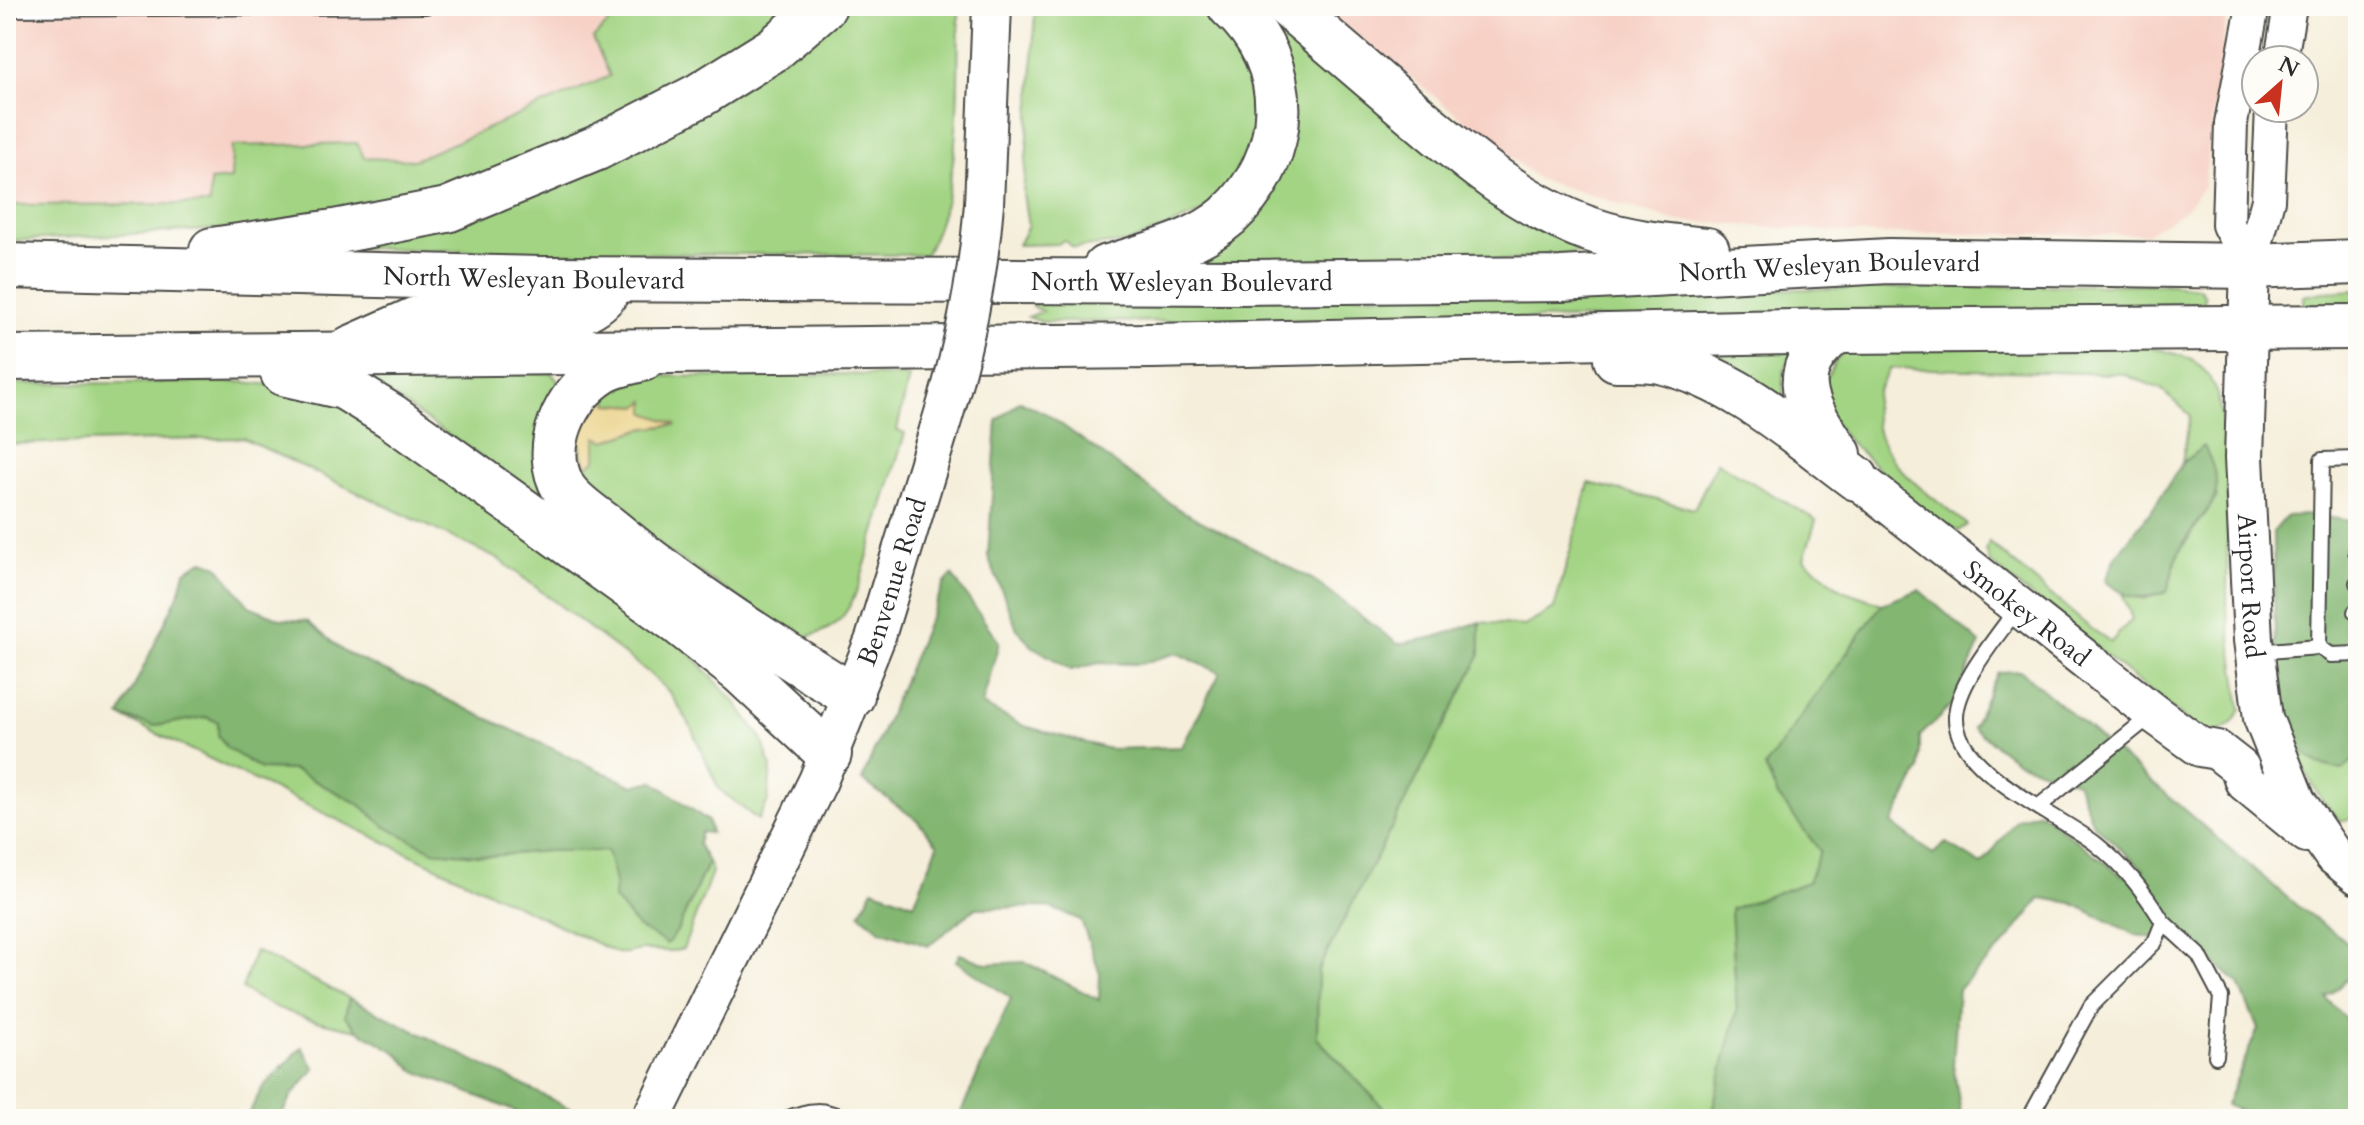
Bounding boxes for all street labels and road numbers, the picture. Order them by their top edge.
street label: North Wesleyan Boulevard [1678,243,1981,290]
street label: North Wesleyan Boulevard [383,258,685,297]
street label: North Wesleyan Boulevard [1031,264,1333,300]
street label: Benvenue Road [849,493,935,671]
street label: Airport Road [2229,512,2273,660]
street label: Smokey Road [1956,552,2098,674]

